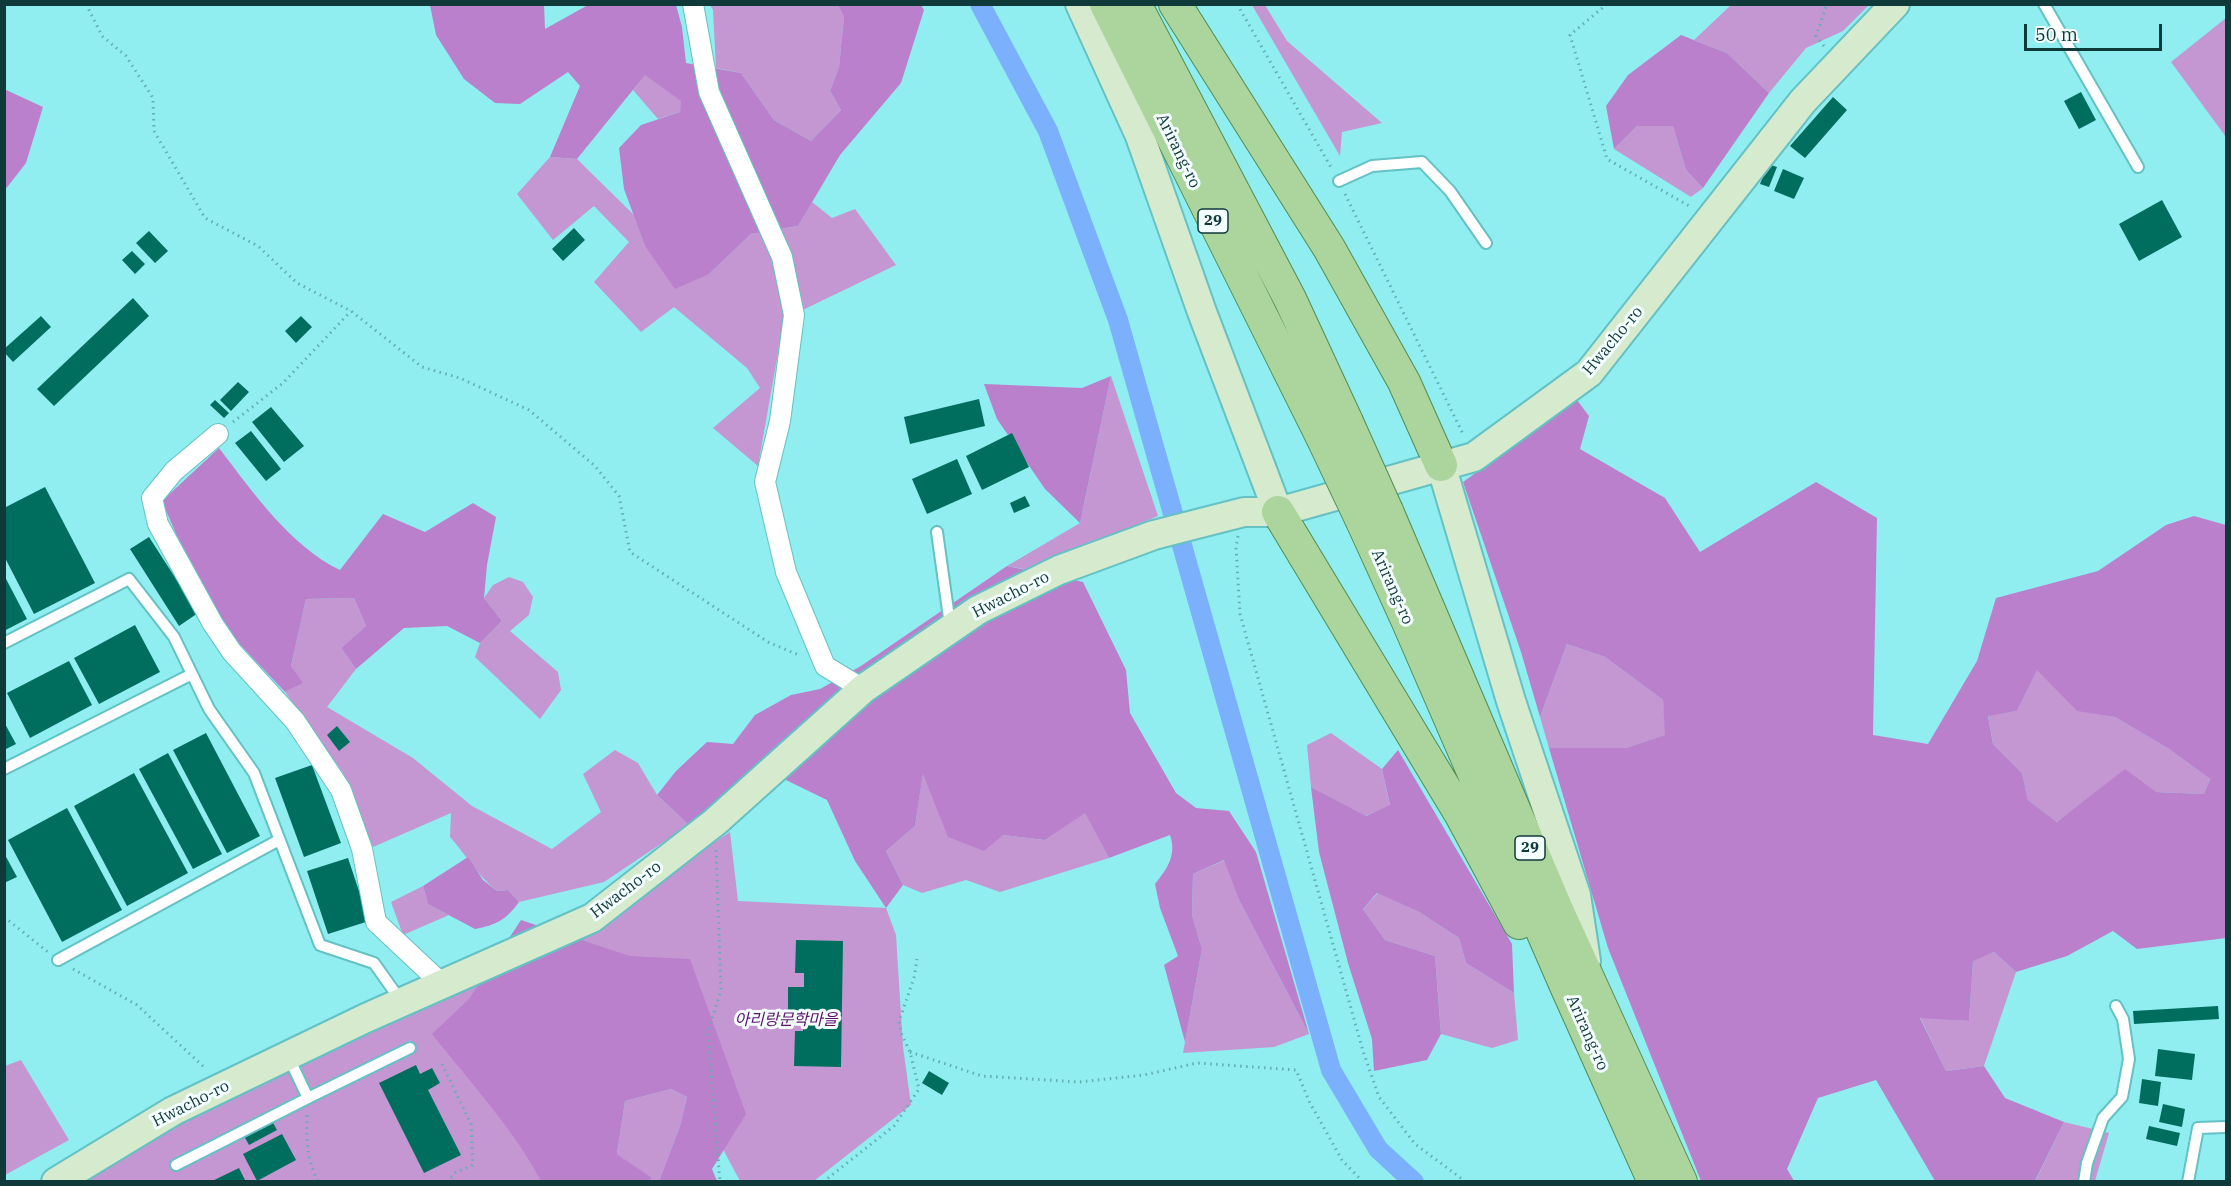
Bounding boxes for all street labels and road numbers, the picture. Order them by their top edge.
street label: Arirang-ro [1152,111,1204,191]
road number: 29 [1198,209,1228,233]
street label: Hwacho-ro [1579,303,1647,379]
street label: Arirang-ro [1367,546,1417,628]
street label: Hwacho-ro [969,567,1053,623]
road number: 29 [1515,836,1545,860]
street label: Hwacho-ro [587,857,665,923]
street label: Arirang-ro [1562,992,1612,1074]
street label: Hwacho-ro [149,1076,233,1132]

